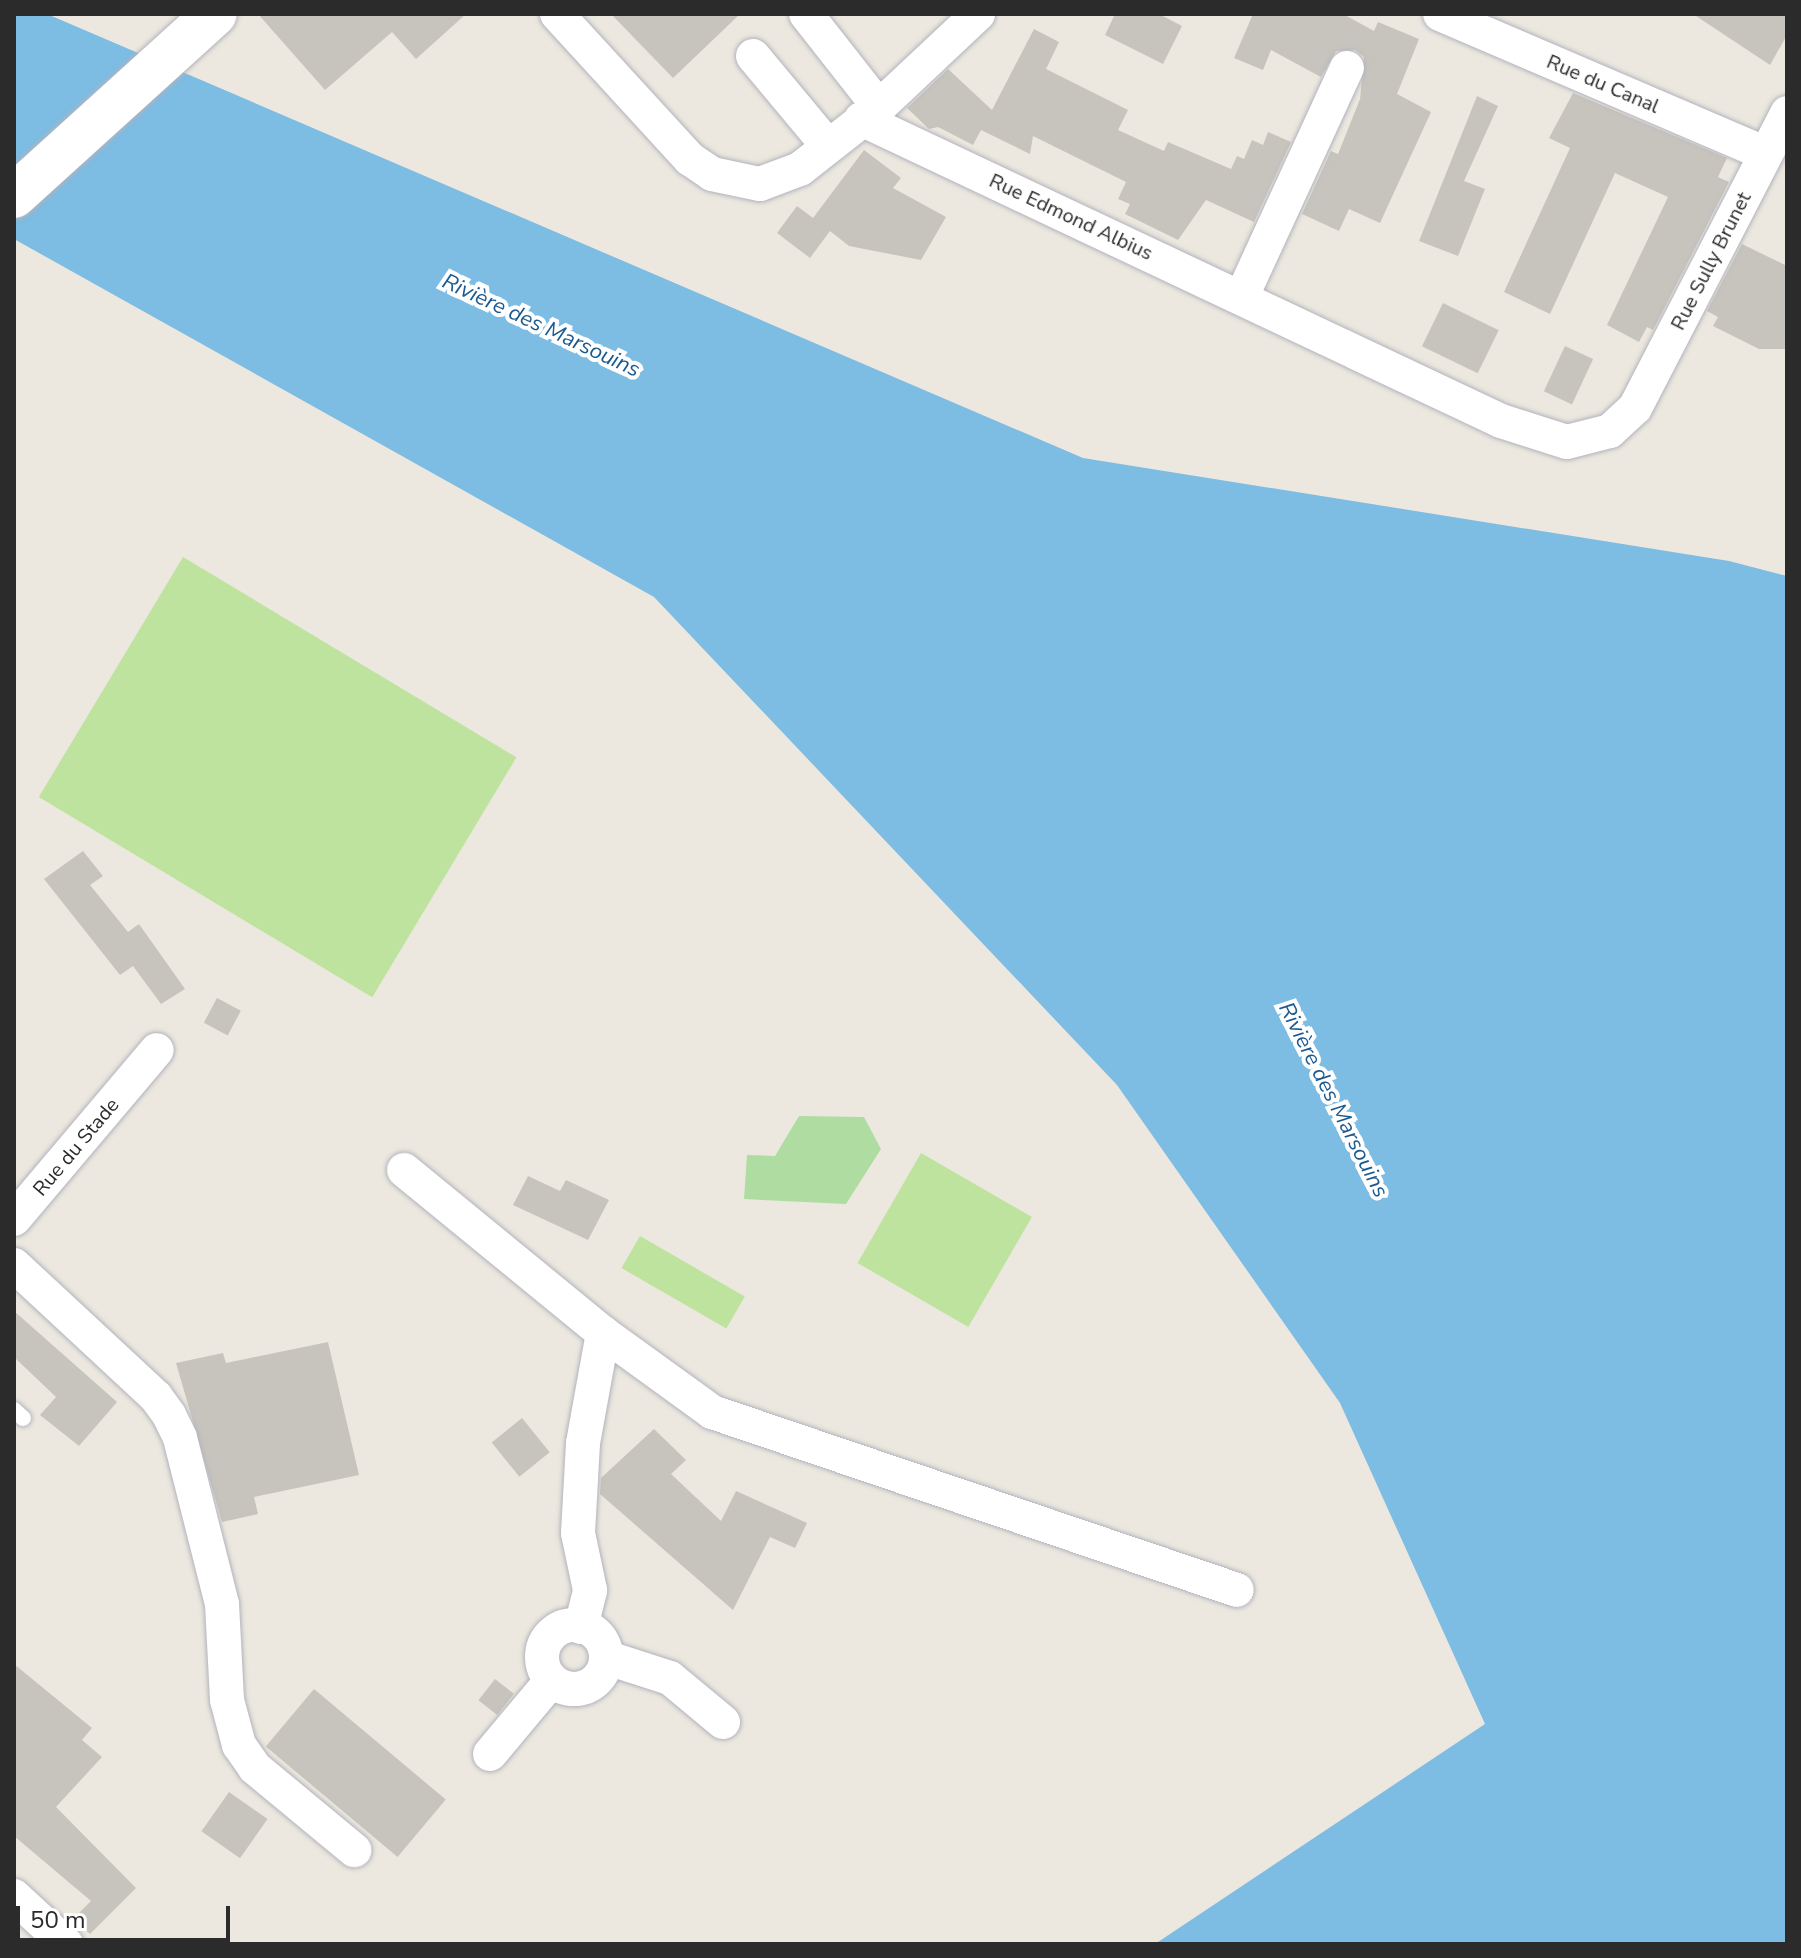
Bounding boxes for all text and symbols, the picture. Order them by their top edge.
street label: Rue du Canal [1543,50,1663,118]
street label: Rue Edmond Albius [985,169,1157,265]
street label: Rue Sully Brunet [1666,188,1756,334]
water label: Rivière des Marsouins [438,269,644,383]
water label: Rivière des Marsouins [1272,998,1394,1202]
street label: Rue du Stade [28,1093,124,1201]
scale bar [20,1890,234,1940]
text: 50 m [30,1904,86,1936]

